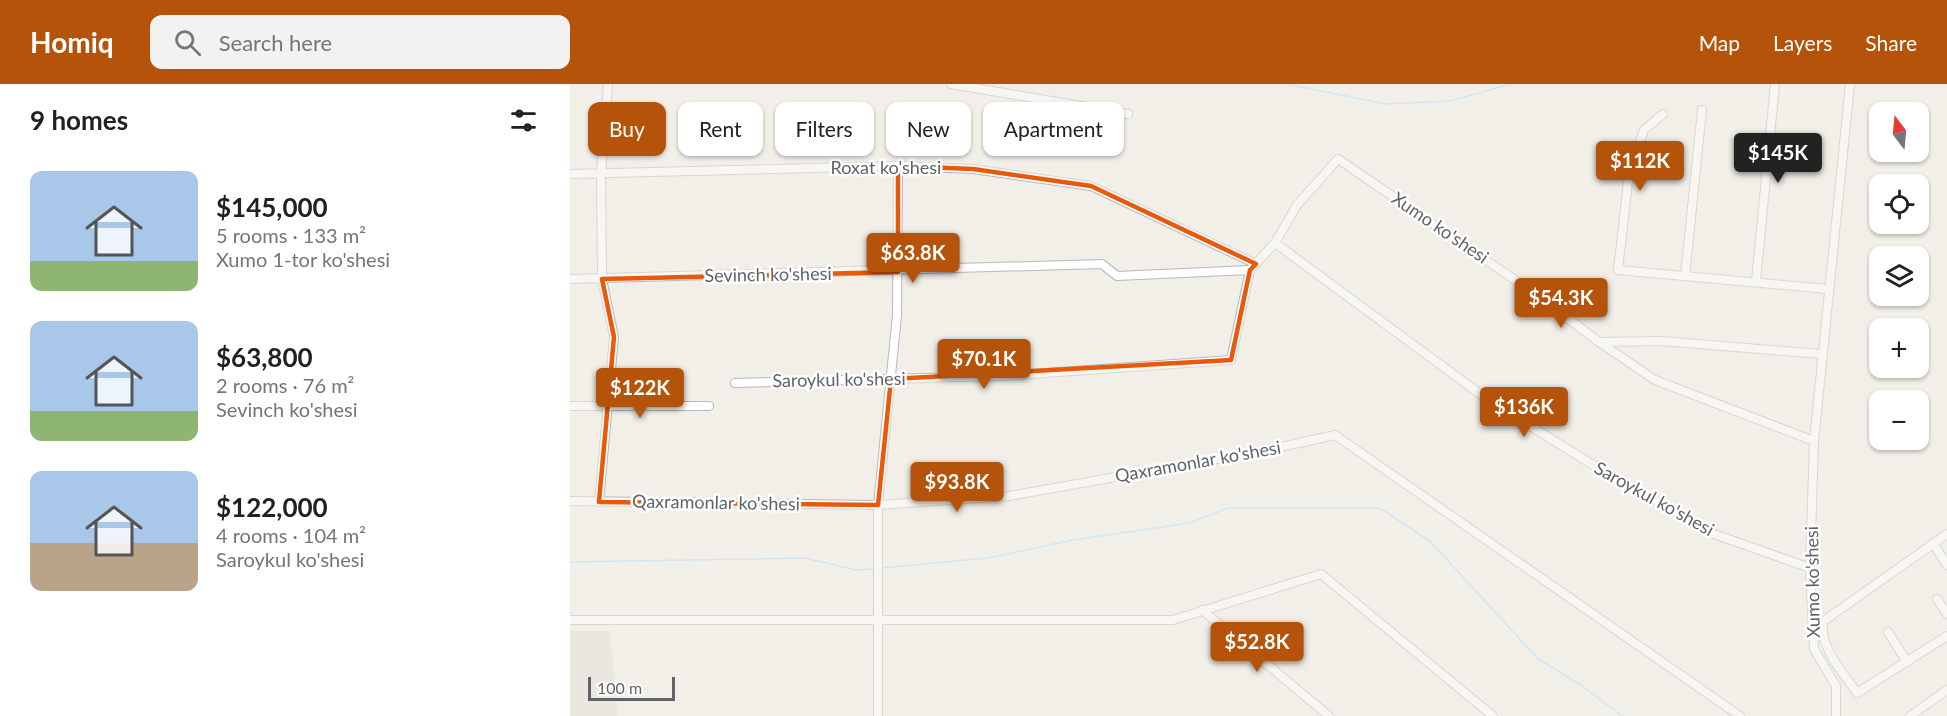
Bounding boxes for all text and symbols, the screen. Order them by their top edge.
search box [150,15,570,69]
text: Homiq [30,25,114,59]
icon: search [171,26,204,59]
text: Search here [219,29,332,56]
text: Map [1699,30,1740,55]
text: Layers [1773,30,1832,55]
text: Share [1865,30,1917,55]
chip: Buy [588,102,666,156]
chip: Rent [678,102,763,156]
chip: Filters [775,102,874,156]
chip: New [886,102,971,156]
chip: Apartment [983,102,1124,156]
north arrow [1869,102,1929,162]
map controls [1869,102,1929,450]
text: 9 homes [30,104,128,136]
icon: filters [507,104,540,137]
pin: $145K [1736,133,1820,184]
text: $145K [1748,140,1808,164]
pin: $112K [1598,141,1682,192]
text: $112K [1610,148,1670,172]
street label: Roxat ko'shesi [831,156,941,178]
button: locate [1869,174,1929,234]
street label: Xumo ko'shesi [1388,187,1493,268]
text: $145,000 [216,191,328,223]
icon: home [78,195,150,267]
text: 5 rooms · 133 m² [216,223,366,247]
pin: $63.8K [864,233,962,284]
text: $63.8K [881,240,945,264]
button: layers [1869,246,1929,306]
text: Xumo 1-tor ko'shesi [216,247,390,271]
street label: Sevinch ko'shesi [704,262,832,286]
pin: $54.3K [1512,278,1610,329]
text: $54.3K [1529,285,1593,309]
button: + [1869,318,1929,378]
pin: $70.1K [935,339,1033,390]
text: $63,800 [216,341,313,373]
icon: home [78,345,150,417]
text: $70.1K [952,346,1016,370]
street label: Saroykul ko'shesi [772,367,906,391]
pin: $122K [598,368,682,419]
text: 2 rooms · 76 m² [216,373,354,397]
text: $122K [610,375,670,399]
pin: $136K [1482,387,1566,438]
button: − [1869,390,1929,450]
text: $136K [1494,394,1554,418]
text: Sevinch ko'shesi [216,397,358,421]
street label: Qaxramonlar ko'shesi [1113,436,1282,486]
street label: Saroykul ko'shesi [1591,456,1718,540]
pin: $93.8K [908,462,1006,513]
text: $93.8K [925,469,989,493]
street label: Qaxramonlar ko'shesi [632,490,800,514]
text: $122,000 [216,491,328,523]
icon: home [78,495,150,567]
text: 4 rooms · 104 m² [216,523,366,547]
street label: Xumo ko'shesi [1800,526,1824,638]
text: Saroykul ko'shesi [216,547,364,571]
pin: $52.8K [1208,622,1306,673]
text: $52.8K [1225,629,1289,653]
scale bar [588,674,675,702]
text: 100 m [597,678,642,697]

